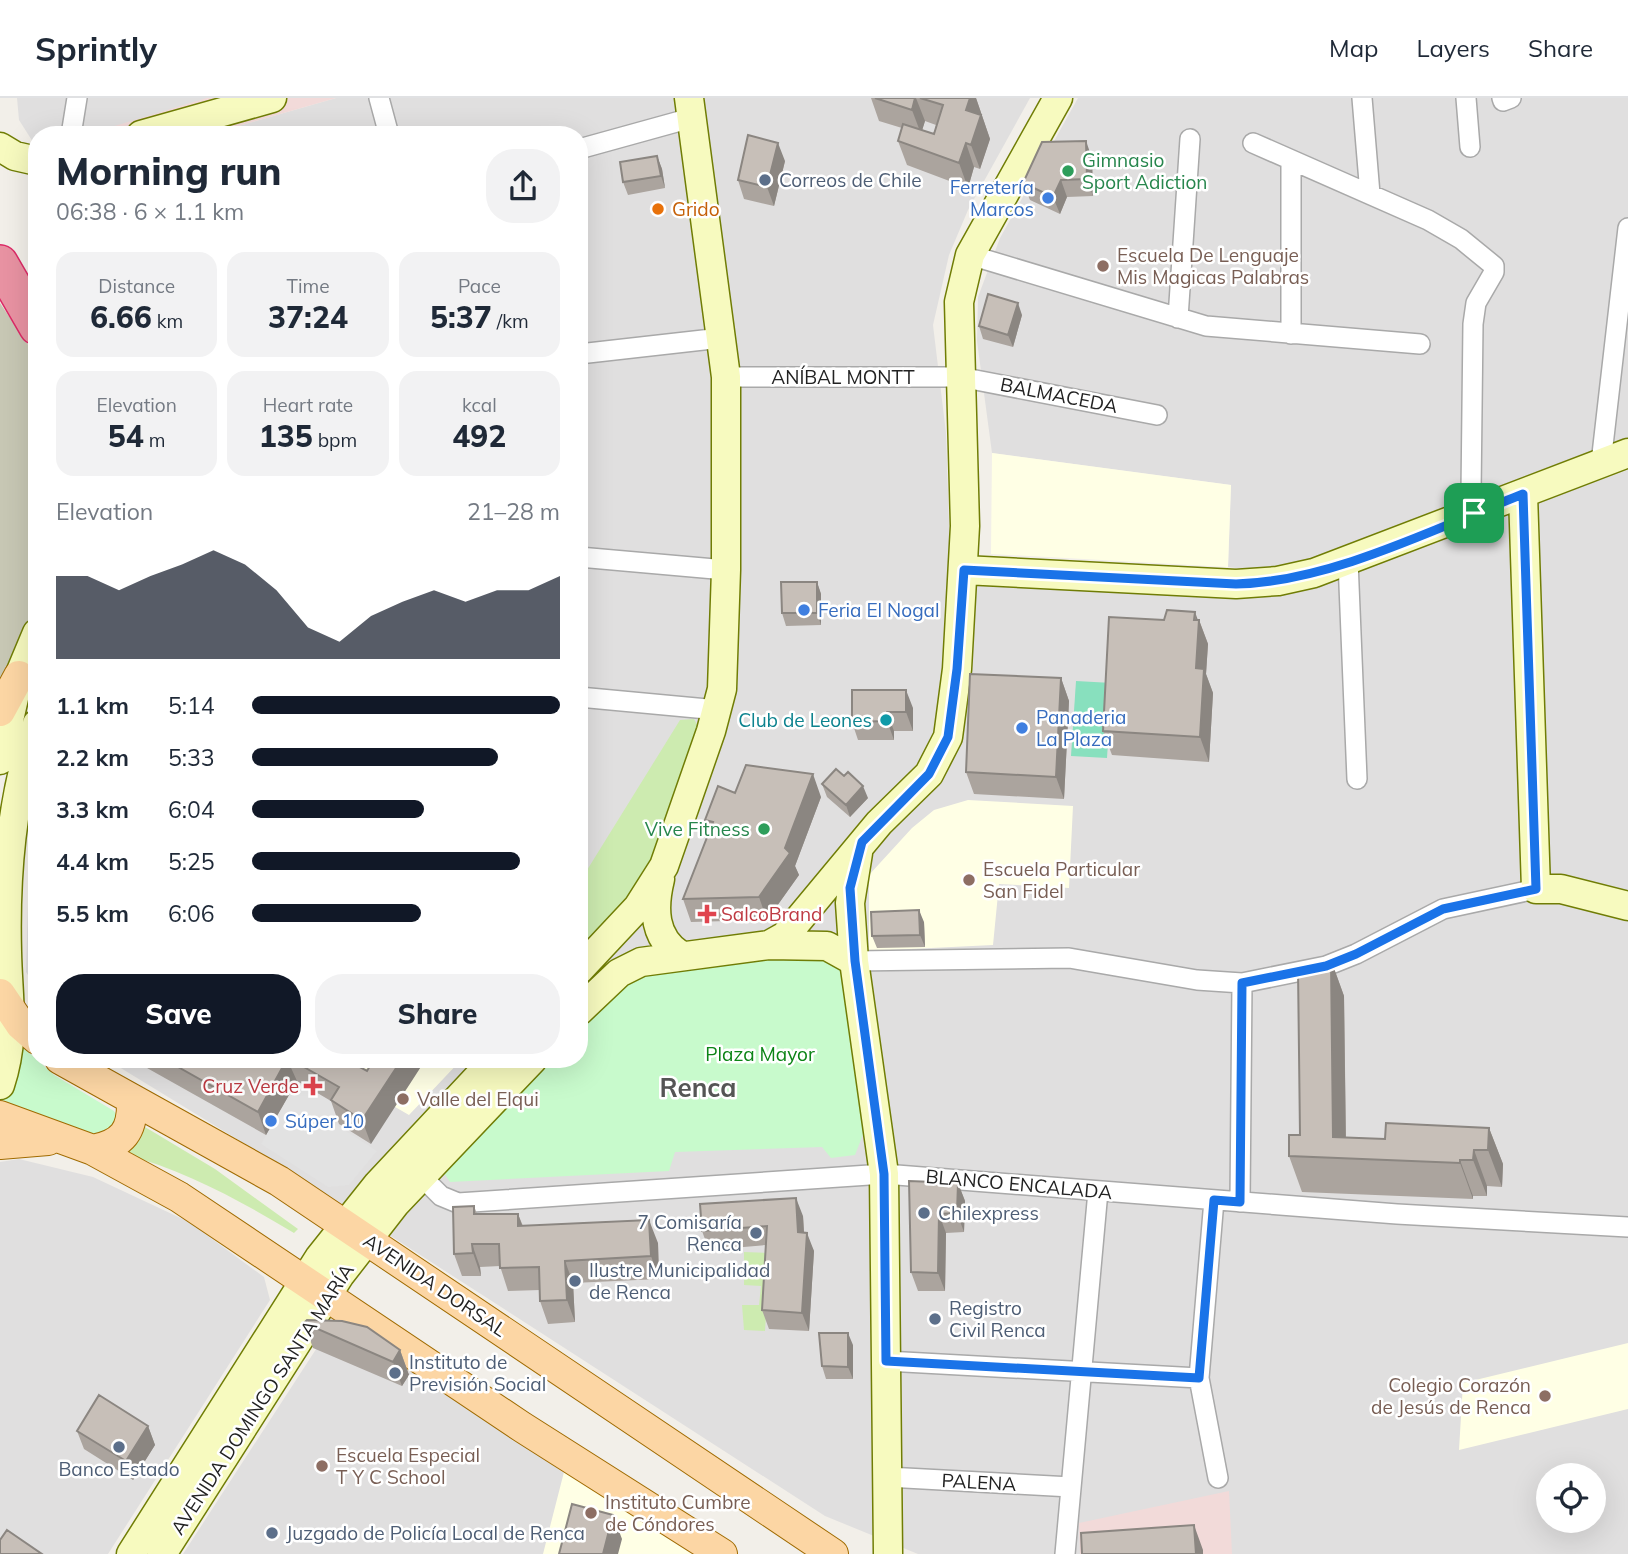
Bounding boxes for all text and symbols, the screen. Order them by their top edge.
text: Sprintly [35,28,157,69]
text: Map [1329,33,1378,63]
text: Layers [1416,33,1490,63]
text: Share [1528,33,1593,63]
text: Morning run [56,147,282,195]
place label: Gimnasio Sport Adiction [1082,148,1207,194]
button: share [486,149,560,223]
marker: Gimnasio Sport Adiction [1060,163,1076,179]
place label: Correos de Chile [779,168,922,192]
marker: Correos de Chile [757,172,773,188]
place label: Ferretería Marcos [950,175,1034,221]
marker: Ferretería Marcos [1040,190,1056,206]
text: 06:38 · 6 × 1.1 km [56,197,244,226]
place label: Grido [672,197,720,221]
marker: Grido [650,201,666,217]
place label: Escuela De Lenguaje Mis Magicas Palabras [1117,243,1309,289]
marker: Escuela De Lenguaje Mis Magicas Palabras [1095,258,1111,274]
text: Distance [98,274,175,298]
text: Time [286,274,330,298]
text: Pace [458,274,501,298]
text: 6.66 [90,298,152,336]
text: 37:24 [268,298,348,336]
text: 5:37 [430,298,492,336]
text: km [152,309,183,333]
text: /km [492,309,529,333]
street label: ANÍBAL MONTT [771,365,915,389]
street label: BALMACEDA [998,372,1120,418]
text: Elevation [96,393,177,417]
text: Heart rate [263,393,353,417]
text: kcal [462,393,497,417]
text: 54 [108,417,144,455]
text: 135 [259,417,313,455]
text: 492 [452,417,506,455]
text: m [144,428,165,452]
text: bpm [313,428,357,452]
pin [1444,483,1504,543]
icon: arrive [1455,494,1493,532]
text: Elevation [56,497,153,526]
text: 21–28 m [467,497,560,526]
place label: Feria El Nogal [818,598,940,622]
marker: Feria El Nogal [796,602,812,618]
text: 1.1 km [56,691,129,720]
text: 5:14 [168,691,215,720]
place label: Panaderia La Plaza [1036,705,1126,751]
place label: Club de Leones [738,708,872,732]
marker: Club de Leones [878,712,894,728]
marker: Panaderia La Plaza [1014,720,1030,736]
text: 2.2 km [56,743,129,772]
text: 5:33 [168,743,215,772]
text: 3.3 km [56,795,129,824]
text: 6:04 [168,795,215,824]
place label: Vive Fitness [645,817,750,841]
marker: Vive Fitness [756,821,772,837]
text: 4.4 km [56,847,129,876]
text: 5:25 [168,847,215,876]
place label: Escuela Particular San Fidel [983,857,1140,903]
marker: Escuela Particular San Fidel [961,872,977,888]
text: 5.5 km [56,899,129,928]
text: 6:06 [168,899,215,928]
place label: SalcoBrand [721,902,822,926]
marker: SalcoBrand [699,906,715,922]
button: Save [56,974,301,1054]
button: Share [315,974,560,1054]
park label: Plaza Mayor [705,1042,815,1066]
district label: Renca [660,1071,737,1104]
place label: Cruz Verde [202,1074,299,1098]
marker: Cruz Verde [305,1078,321,1094]
place label: Valle del Elqui [417,1087,539,1111]
marker: Valle del Elqui [395,1091,411,1107]
place label: Súper 10 [285,1109,364,1133]
marker: Súper 10 [263,1113,279,1129]
street label: BLANCO ENCALADA [925,1164,1113,1204]
place label: Chilexpress [938,1201,1039,1225]
marker: Chilexpress [916,1205,932,1221]
place label: 7 Comisaría Renca [638,1210,742,1256]
marker: 7 Comisaría Renca [748,1225,764,1241]
street label: AVENIDA DORSAL [359,1228,512,1342]
place label: Ilustre Municipalidad de Renca [589,1258,770,1304]
street label: AVENIDA DOMINGO SANTA MARÍA [165,1259,359,1539]
marker: Ilustre Municipalidad de Renca [567,1273,583,1289]
place label: Registro Civil Renca [949,1296,1046,1342]
marker: Registro Civil Renca [927,1311,943,1327]
place label: Instituto de Previsión Social [409,1350,546,1396]
marker: Instituto de Previsión Social [387,1365,403,1381]
place label: Colegio Corazón de Jesús de Renca [1371,1373,1531,1419]
marker: Colegio Corazón de Jesús de Renca [1537,1388,1553,1404]
marker: Banco Estado [111,1439,127,1455]
place label: Escuela Especial T Y C School [336,1443,480,1489]
place label: Banco Estado [58,1457,180,1481]
marker: Escuela Especial T Y C School [314,1458,330,1474]
map controls [1536,1463,1606,1533]
button: locate [1536,1463,1606,1533]
street label: PALENA [941,1468,1017,1496]
place label: Instituto Cumbre de Cóndores [605,1490,750,1536]
marker: Instituto Cumbre de Cóndores [583,1505,599,1521]
place label: Juzgado de Policía Local de Renca [286,1521,585,1545]
marker: Juzgado de Policía Local de Renca [264,1525,280,1541]

